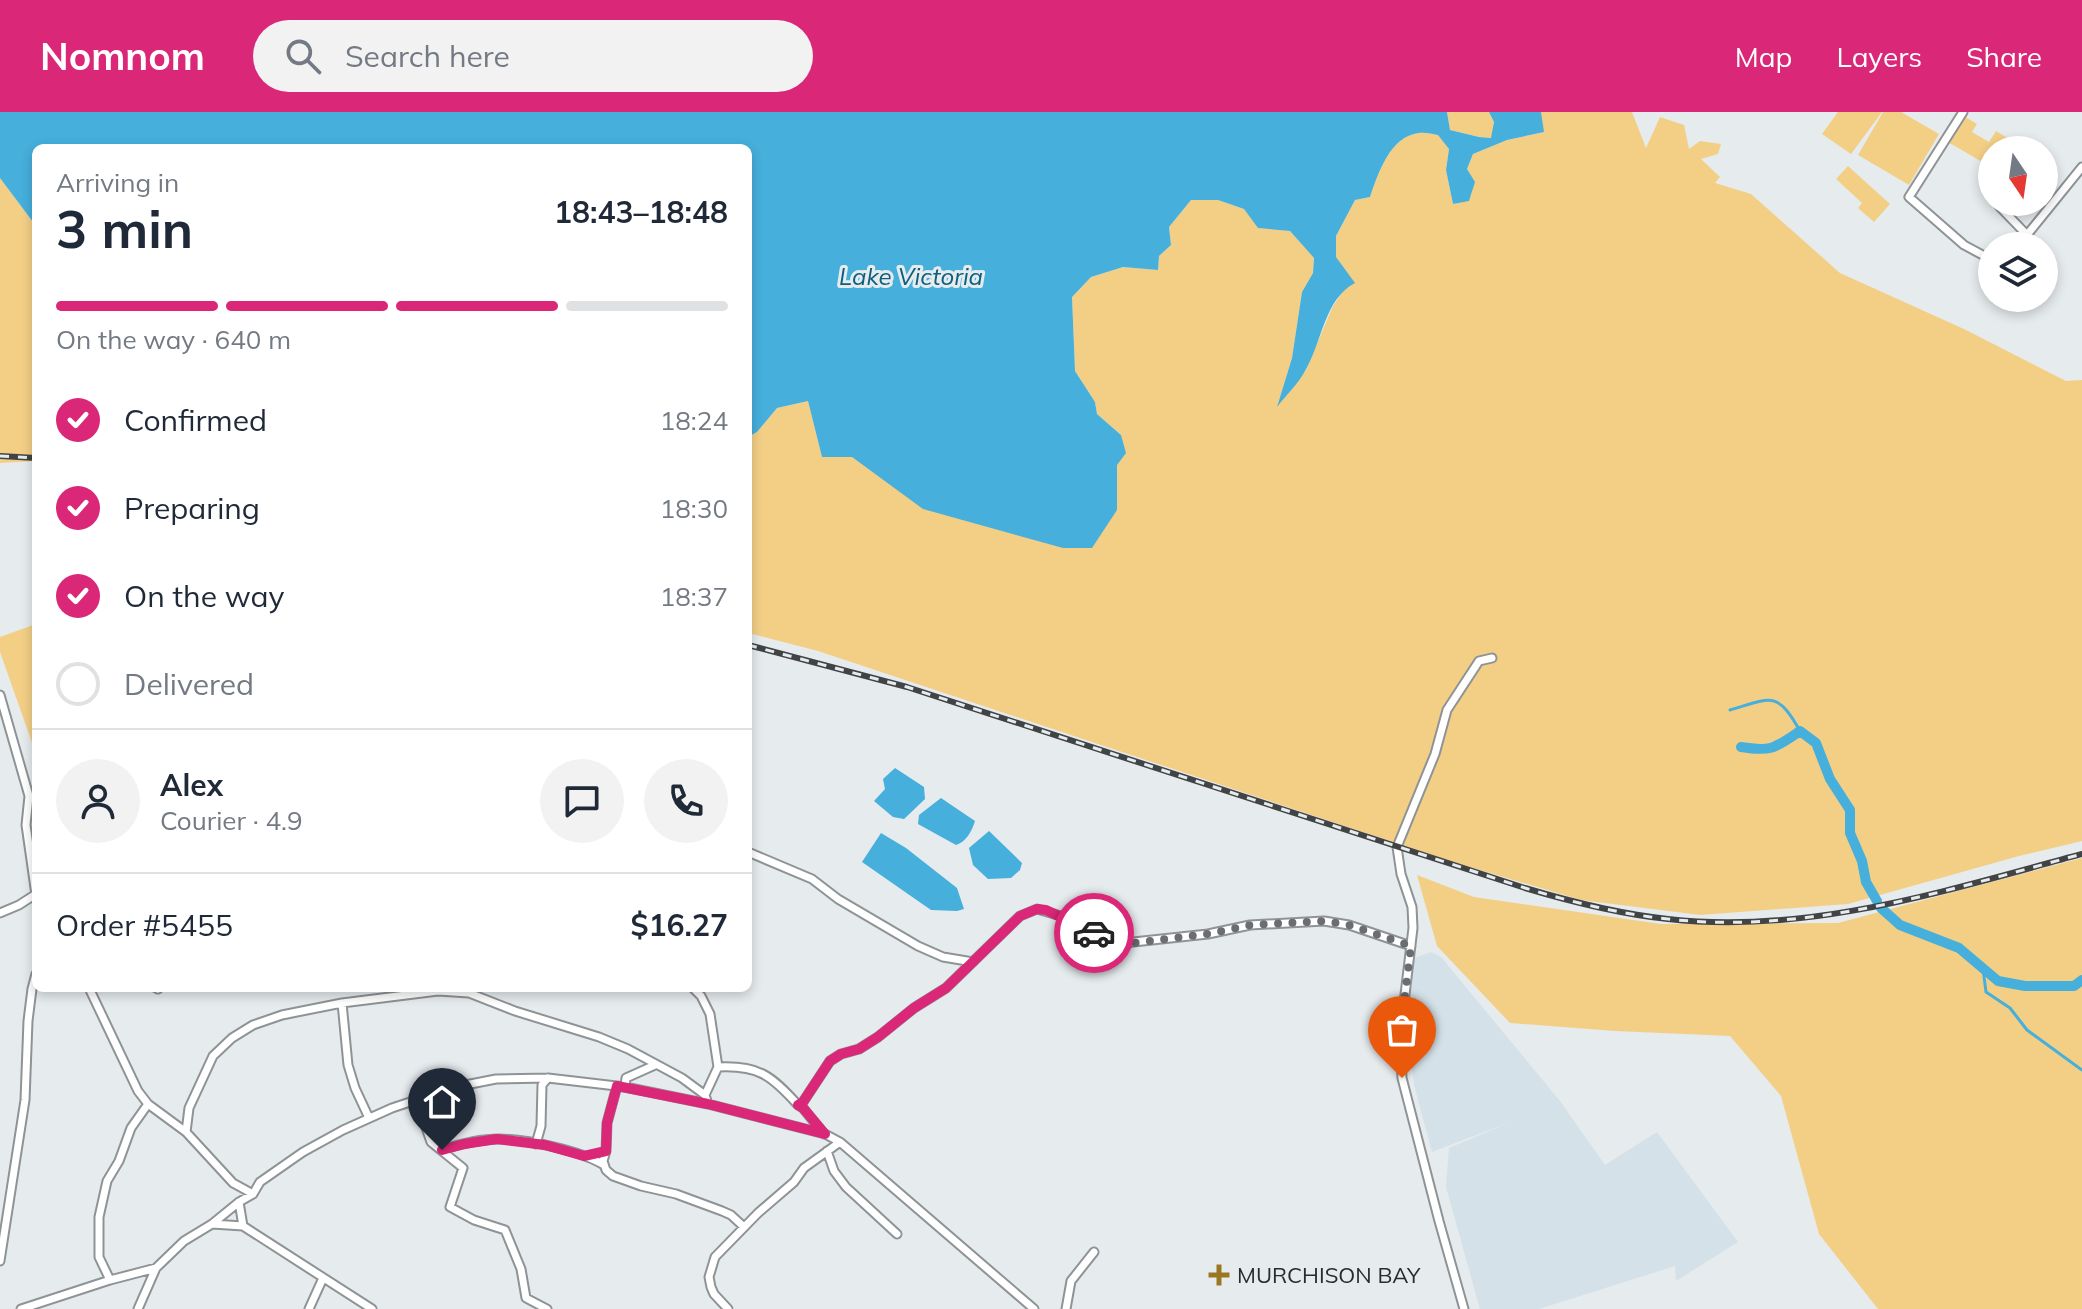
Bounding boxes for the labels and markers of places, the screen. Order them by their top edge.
pin [1368,996,1436,1078]
pin [408,1068,476,1150]
place label: MURCHISON BAY [1237,1261,1421,1289]
marker: MURCHISON BAY [1208,1264,1230,1286]

